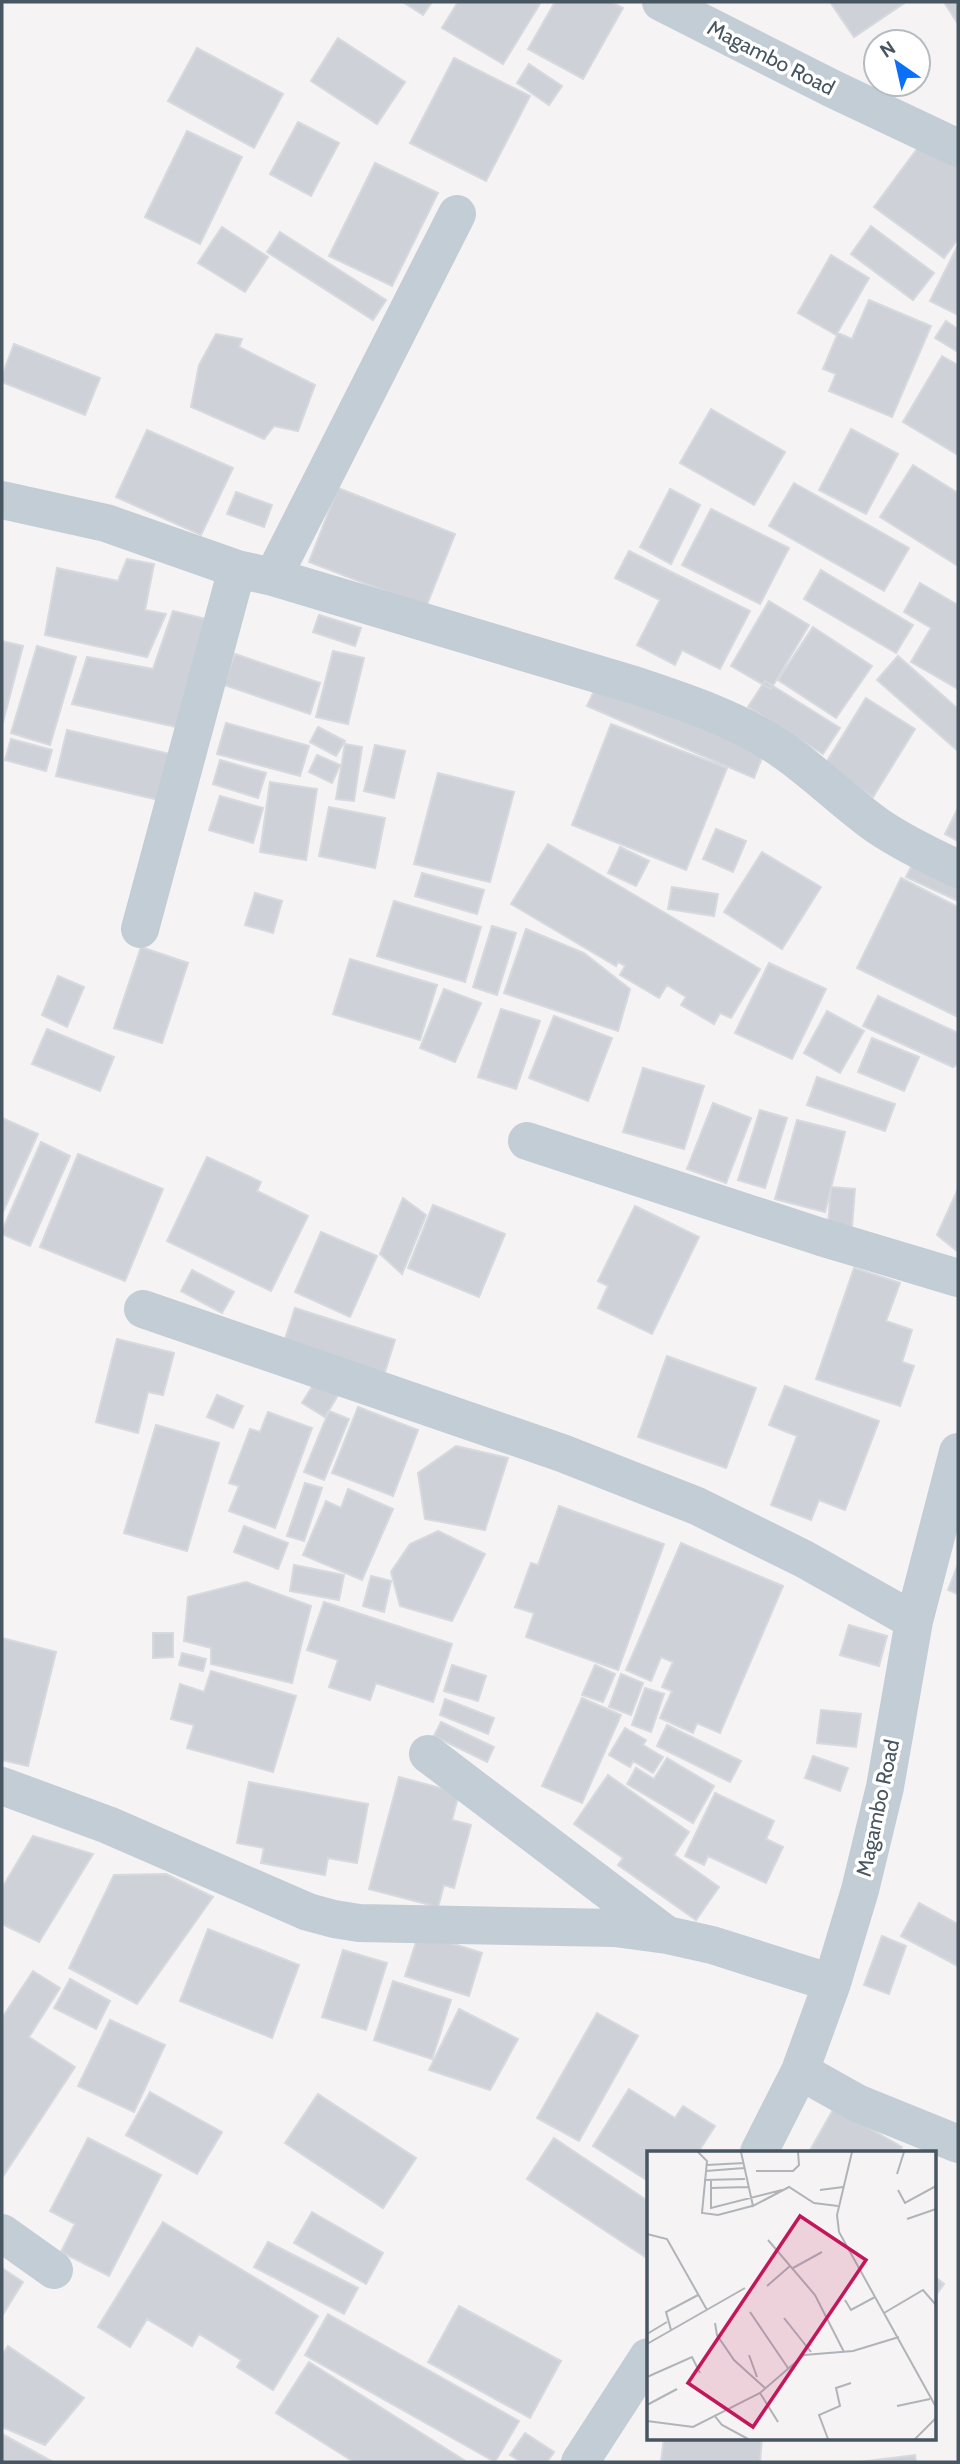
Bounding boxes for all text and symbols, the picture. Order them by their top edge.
street label: Magambo Road [703,15,839,100]
north arrow [862,28,932,98]
text: N [876,36,900,63]
street label: Magambo Road [851,1737,904,1879]
inset map [647,2151,936,2440]

